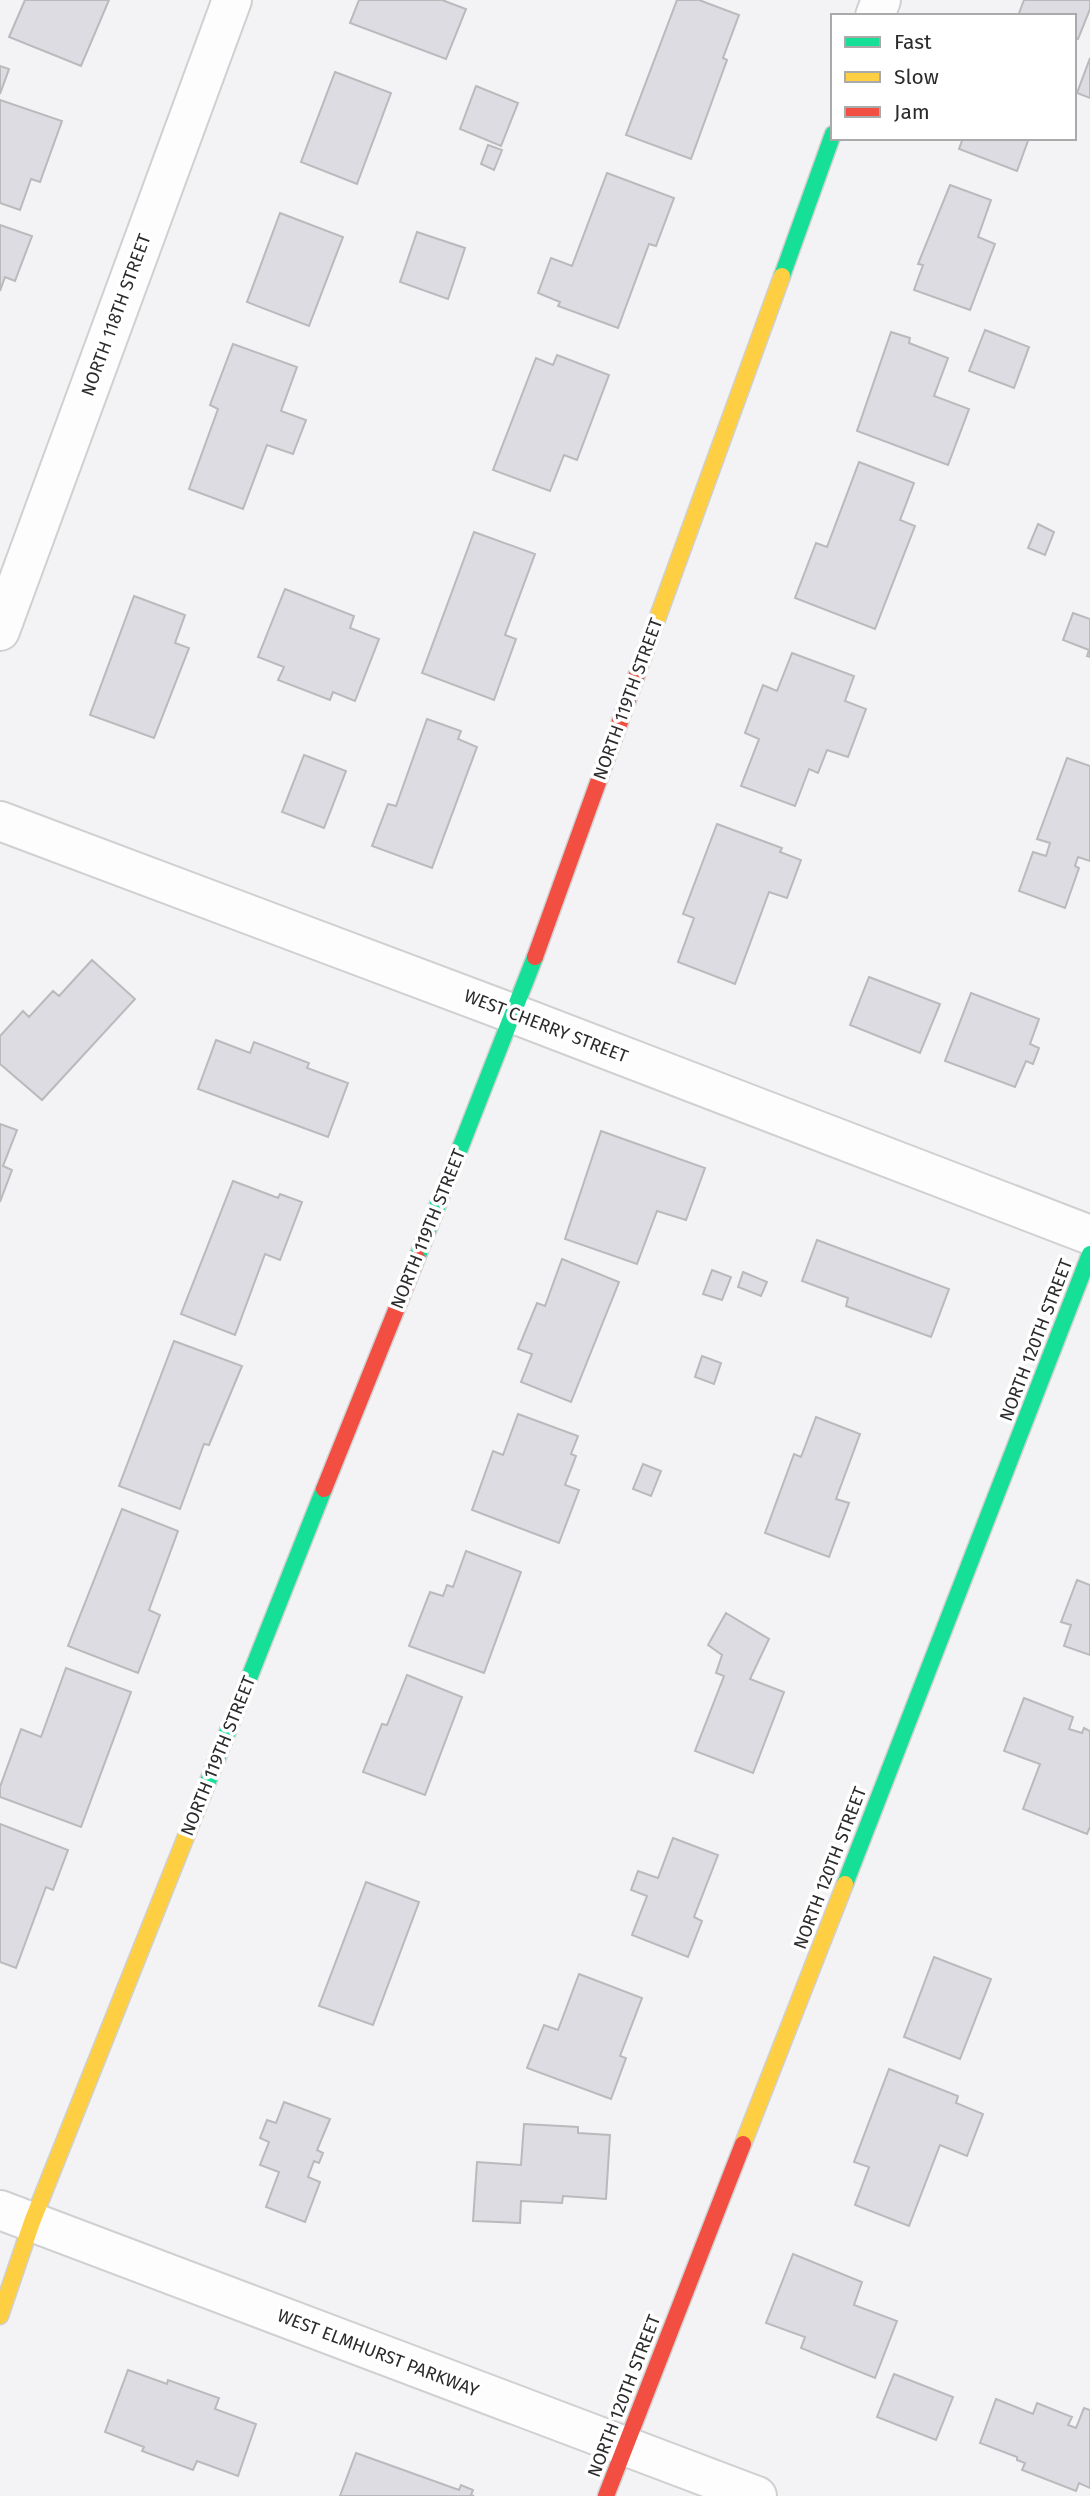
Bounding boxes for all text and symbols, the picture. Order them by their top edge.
legend [831,14,1076,140]
text: Fast [894,29,932,55]
text: Slow [894,64,939,90]
text: Jam [894,99,930,125]
street label: NORTH 118TH STREET [76,230,156,399]
street label: NORTH 119TH STREET [589,614,668,783]
street label: WEST CHERRY STREET [461,985,632,1068]
street label: NORTH 119TH STREET [386,1145,470,1312]
street label: NORTH 120TH STREET [995,1255,1077,1424]
street label: NORTH 119TH STREET [176,1672,260,1839]
street label: NORTH 120TH STREET [789,1783,871,1952]
street label: WEST ELMHURST PARKWAY [274,2304,482,2402]
street label: NORTH 120TH STREET [583,2311,665,2480]

